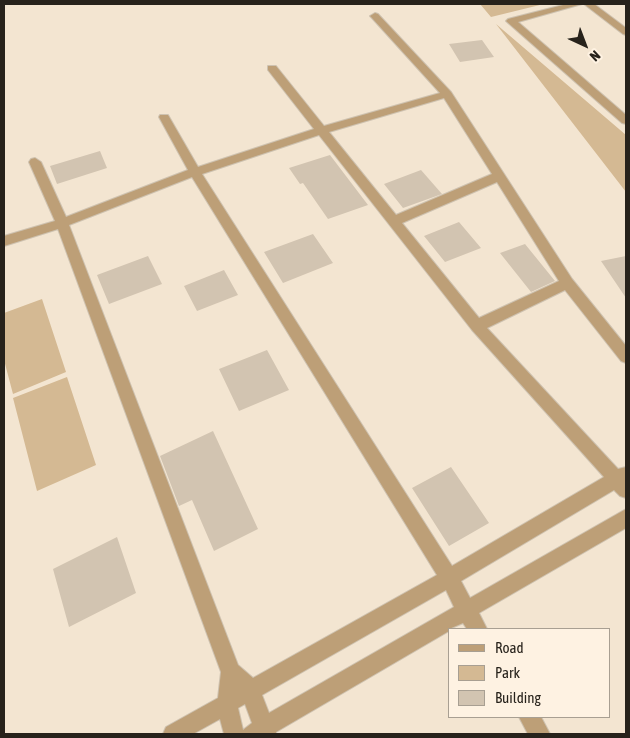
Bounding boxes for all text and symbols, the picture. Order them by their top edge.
north arrow [560,20,610,70]
text: N [587,47,604,65]
legend [448,628,610,718]
text: Road [495,639,524,656]
text: Park [495,664,520,681]
text: Building [495,689,541,706]

